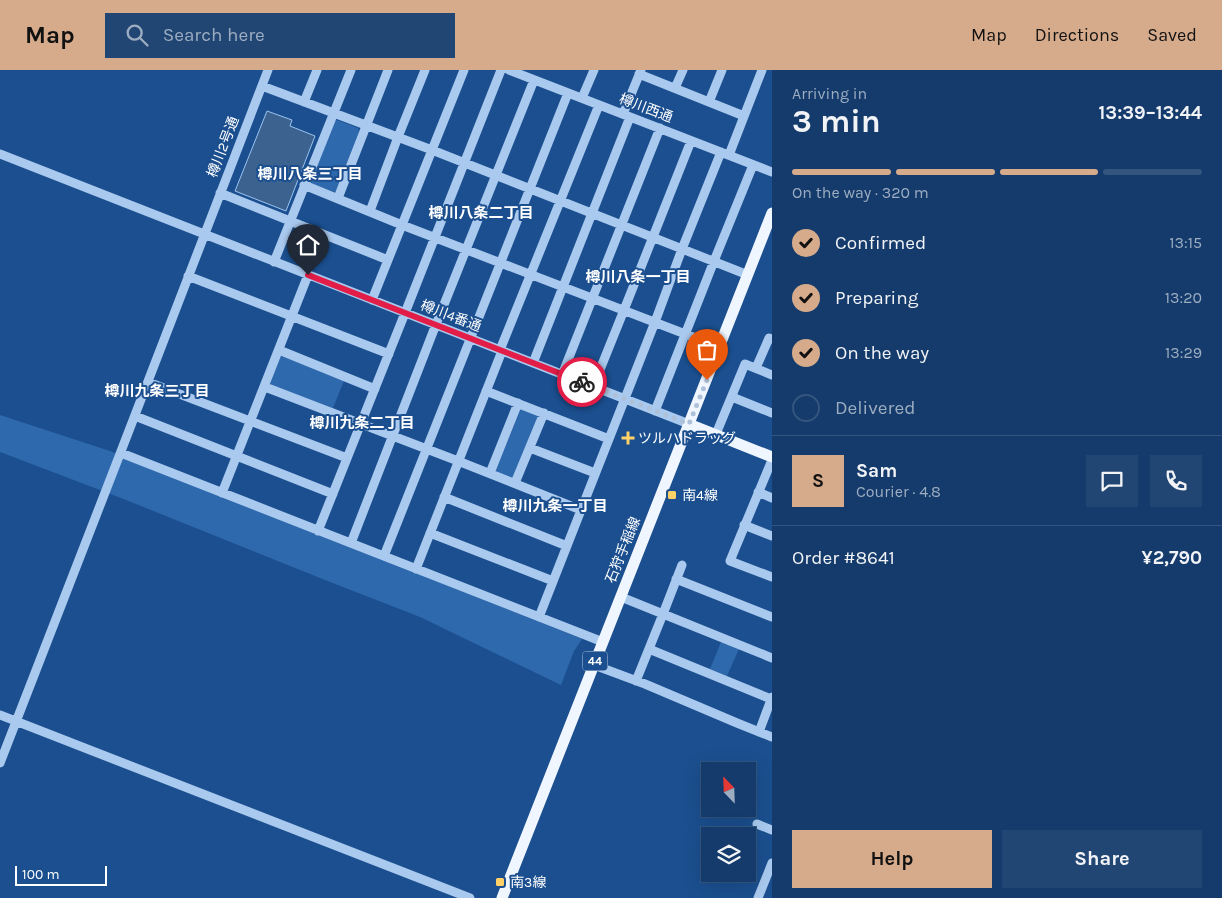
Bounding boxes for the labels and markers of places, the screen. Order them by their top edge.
pin [287,224,329,275]
pin [686,329,728,380]
place label: ツルハドラッグ [638,430,736,447]
marker: ツルハドラッグ [622,432,634,444]
place label: 南4線 [682,487,718,504]
marker: 南4線 [666,489,678,501]
place label: 南3線 [510,874,546,891]
marker: 南3線 [494,876,506,888]

